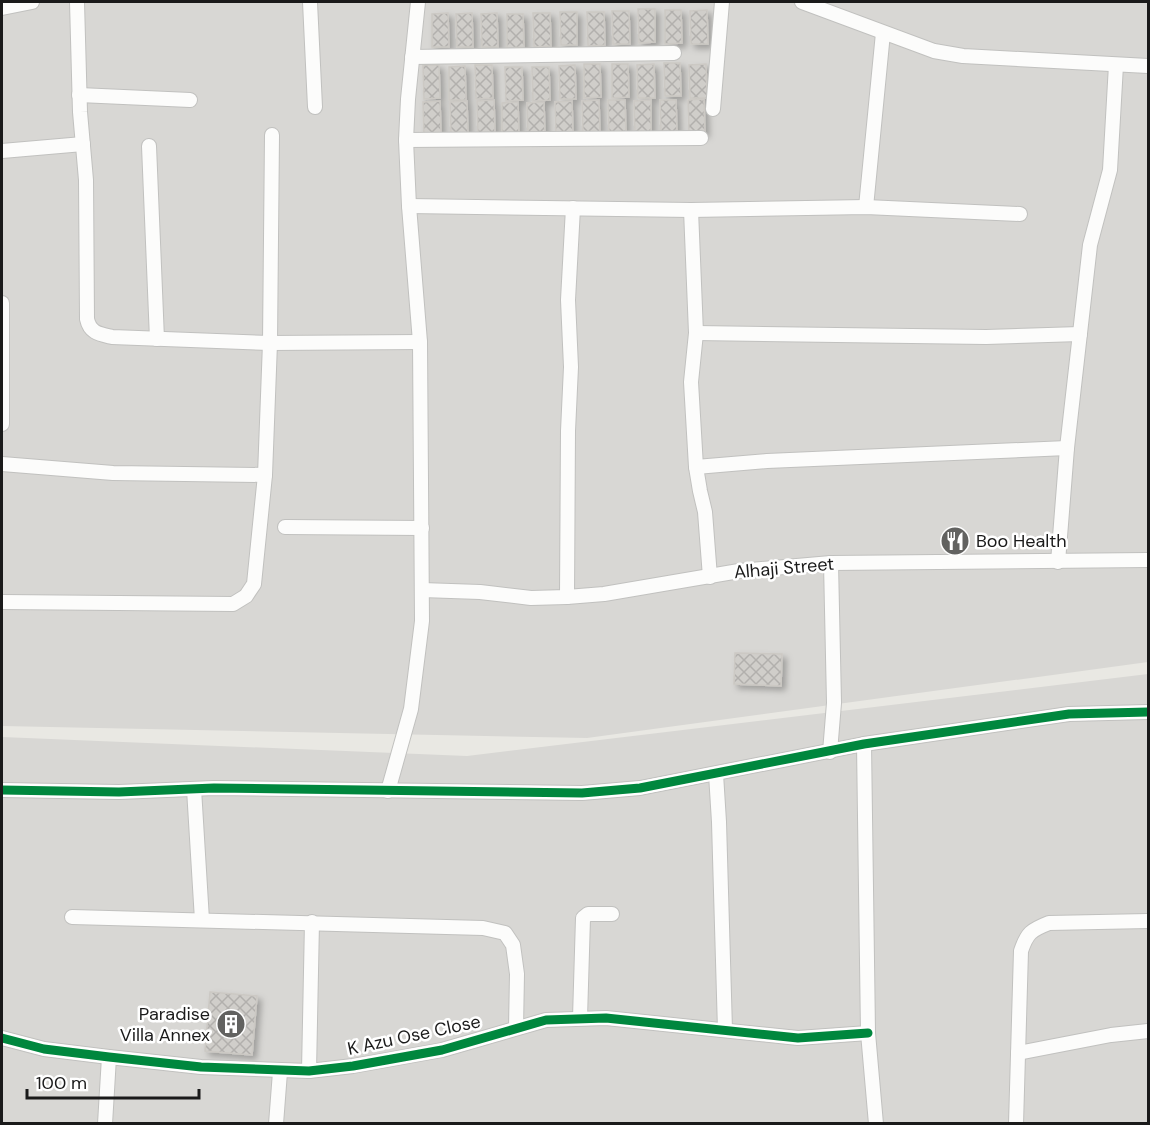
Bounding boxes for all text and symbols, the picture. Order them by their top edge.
restaurant icon: Boo Health [939,525,971,557]
place label: Boo Health [976,529,1067,553]
street label: Alhaji Street [733,552,835,584]
place label: Paradise Villa Annex [120,1002,210,1047]
building icon: Paradise Villa Annex [215,1008,247,1040]
street label: K Azu Ose Close [345,1009,483,1061]
scale bar [27,1062,200,1100]
text: 100 m [36,1071,87,1095]

